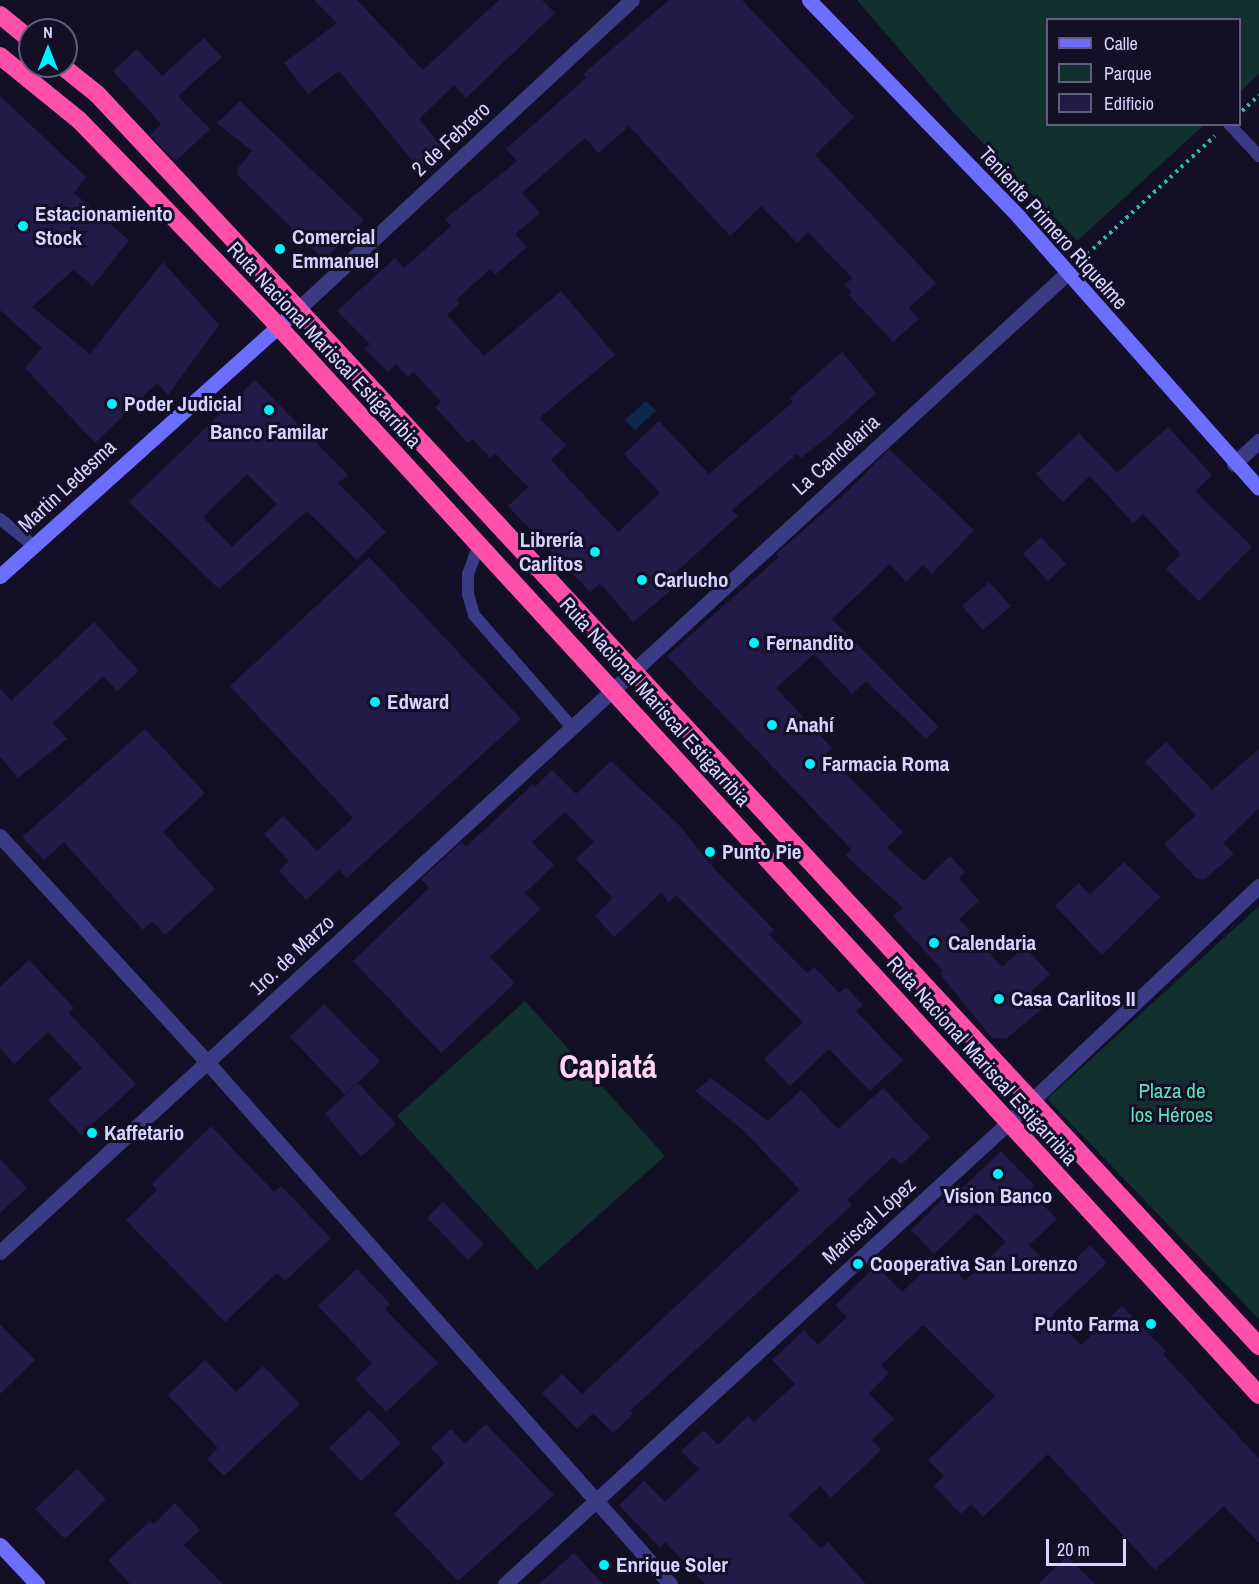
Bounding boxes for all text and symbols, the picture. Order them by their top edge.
north arrow [18,18,78,78]
legend [1046,18,1241,126]
text: N [43,21,53,43]
text: Calle [1104,31,1138,56]
text: Parque [1104,61,1152,86]
text: Edificio [1104,91,1154,116]
street label: 2 de Febrero [407,96,495,182]
street label: Teniente Primero Riquelme [973,141,1133,315]
place label: Estacionamiento Stock [35,201,173,251]
marker: Estacionamiento Stock [16,219,30,233]
place label: Comercial Emmanuel [292,224,379,274]
street label: Ruta Nacional Mariscal Estigarribia [222,237,426,453]
marker: Comercial Emmanuel [273,242,287,256]
place label: Poder Judicial [124,391,242,417]
marker: Poder Judicial [105,397,119,411]
marker: Banco Familar [262,403,276,417]
street label: La Candelaria [787,409,885,501]
place label: Banco Familar [210,419,328,445]
street label: Martin Ledesma [13,434,121,538]
place label: Librería Carlitos [519,527,583,577]
marker: Librería Carlitos [588,545,602,559]
place label: Carlucho [654,567,729,593]
marker: Carlucho [635,573,649,587]
street label: Ruta Nacional Mariscal Estigarribia [554,592,756,812]
place label: Fernandito [766,630,854,656]
marker: Fernandito [747,636,761,650]
place label: Edward [387,689,449,715]
marker: Edward [368,695,382,709]
place label: Anahí [786,712,834,738]
marker: Anahí [763,716,781,734]
place label: Farmacia Roma [822,751,949,777]
marker: Farmacia Roma [803,757,817,771]
place label: Punto Pie [722,839,801,865]
marker: Punto Pie [703,845,717,859]
street label: 1ro. de Marzo [245,910,339,1000]
place label: Calendaria [948,930,1036,956]
marker: Calendaria [925,934,943,952]
street label: Ruta Nacional Mariscal Estigarribia [881,951,1083,1171]
place label: Casa Carlitos II [1011,986,1135,1012]
marker: Casa Carlitos II [992,992,1006,1006]
district label: Capiatá [559,1047,657,1087]
park label: Plaza de los Héroes [1131,1078,1213,1128]
place label: Kaffetario [104,1120,184,1146]
marker: Kaffetario [85,1126,99,1140]
marker: Vision Banco [991,1167,1005,1181]
street label: Mariscal López [817,1173,921,1269]
place label: Vision Banco [944,1183,1052,1209]
place label: Cooperativa San Lorenzo [870,1251,1078,1277]
marker: Cooperativa San Lorenzo [851,1257,865,1271]
place label: Punto Farma [1035,1311,1139,1337]
marker: Punto Farma [1144,1317,1158,1331]
scale bar [1049,1527,1128,1565]
text: 20 m [1057,1537,1090,1562]
place label: Enrique Soler [616,1552,728,1578]
marker: Enrique Soler [597,1558,611,1572]

